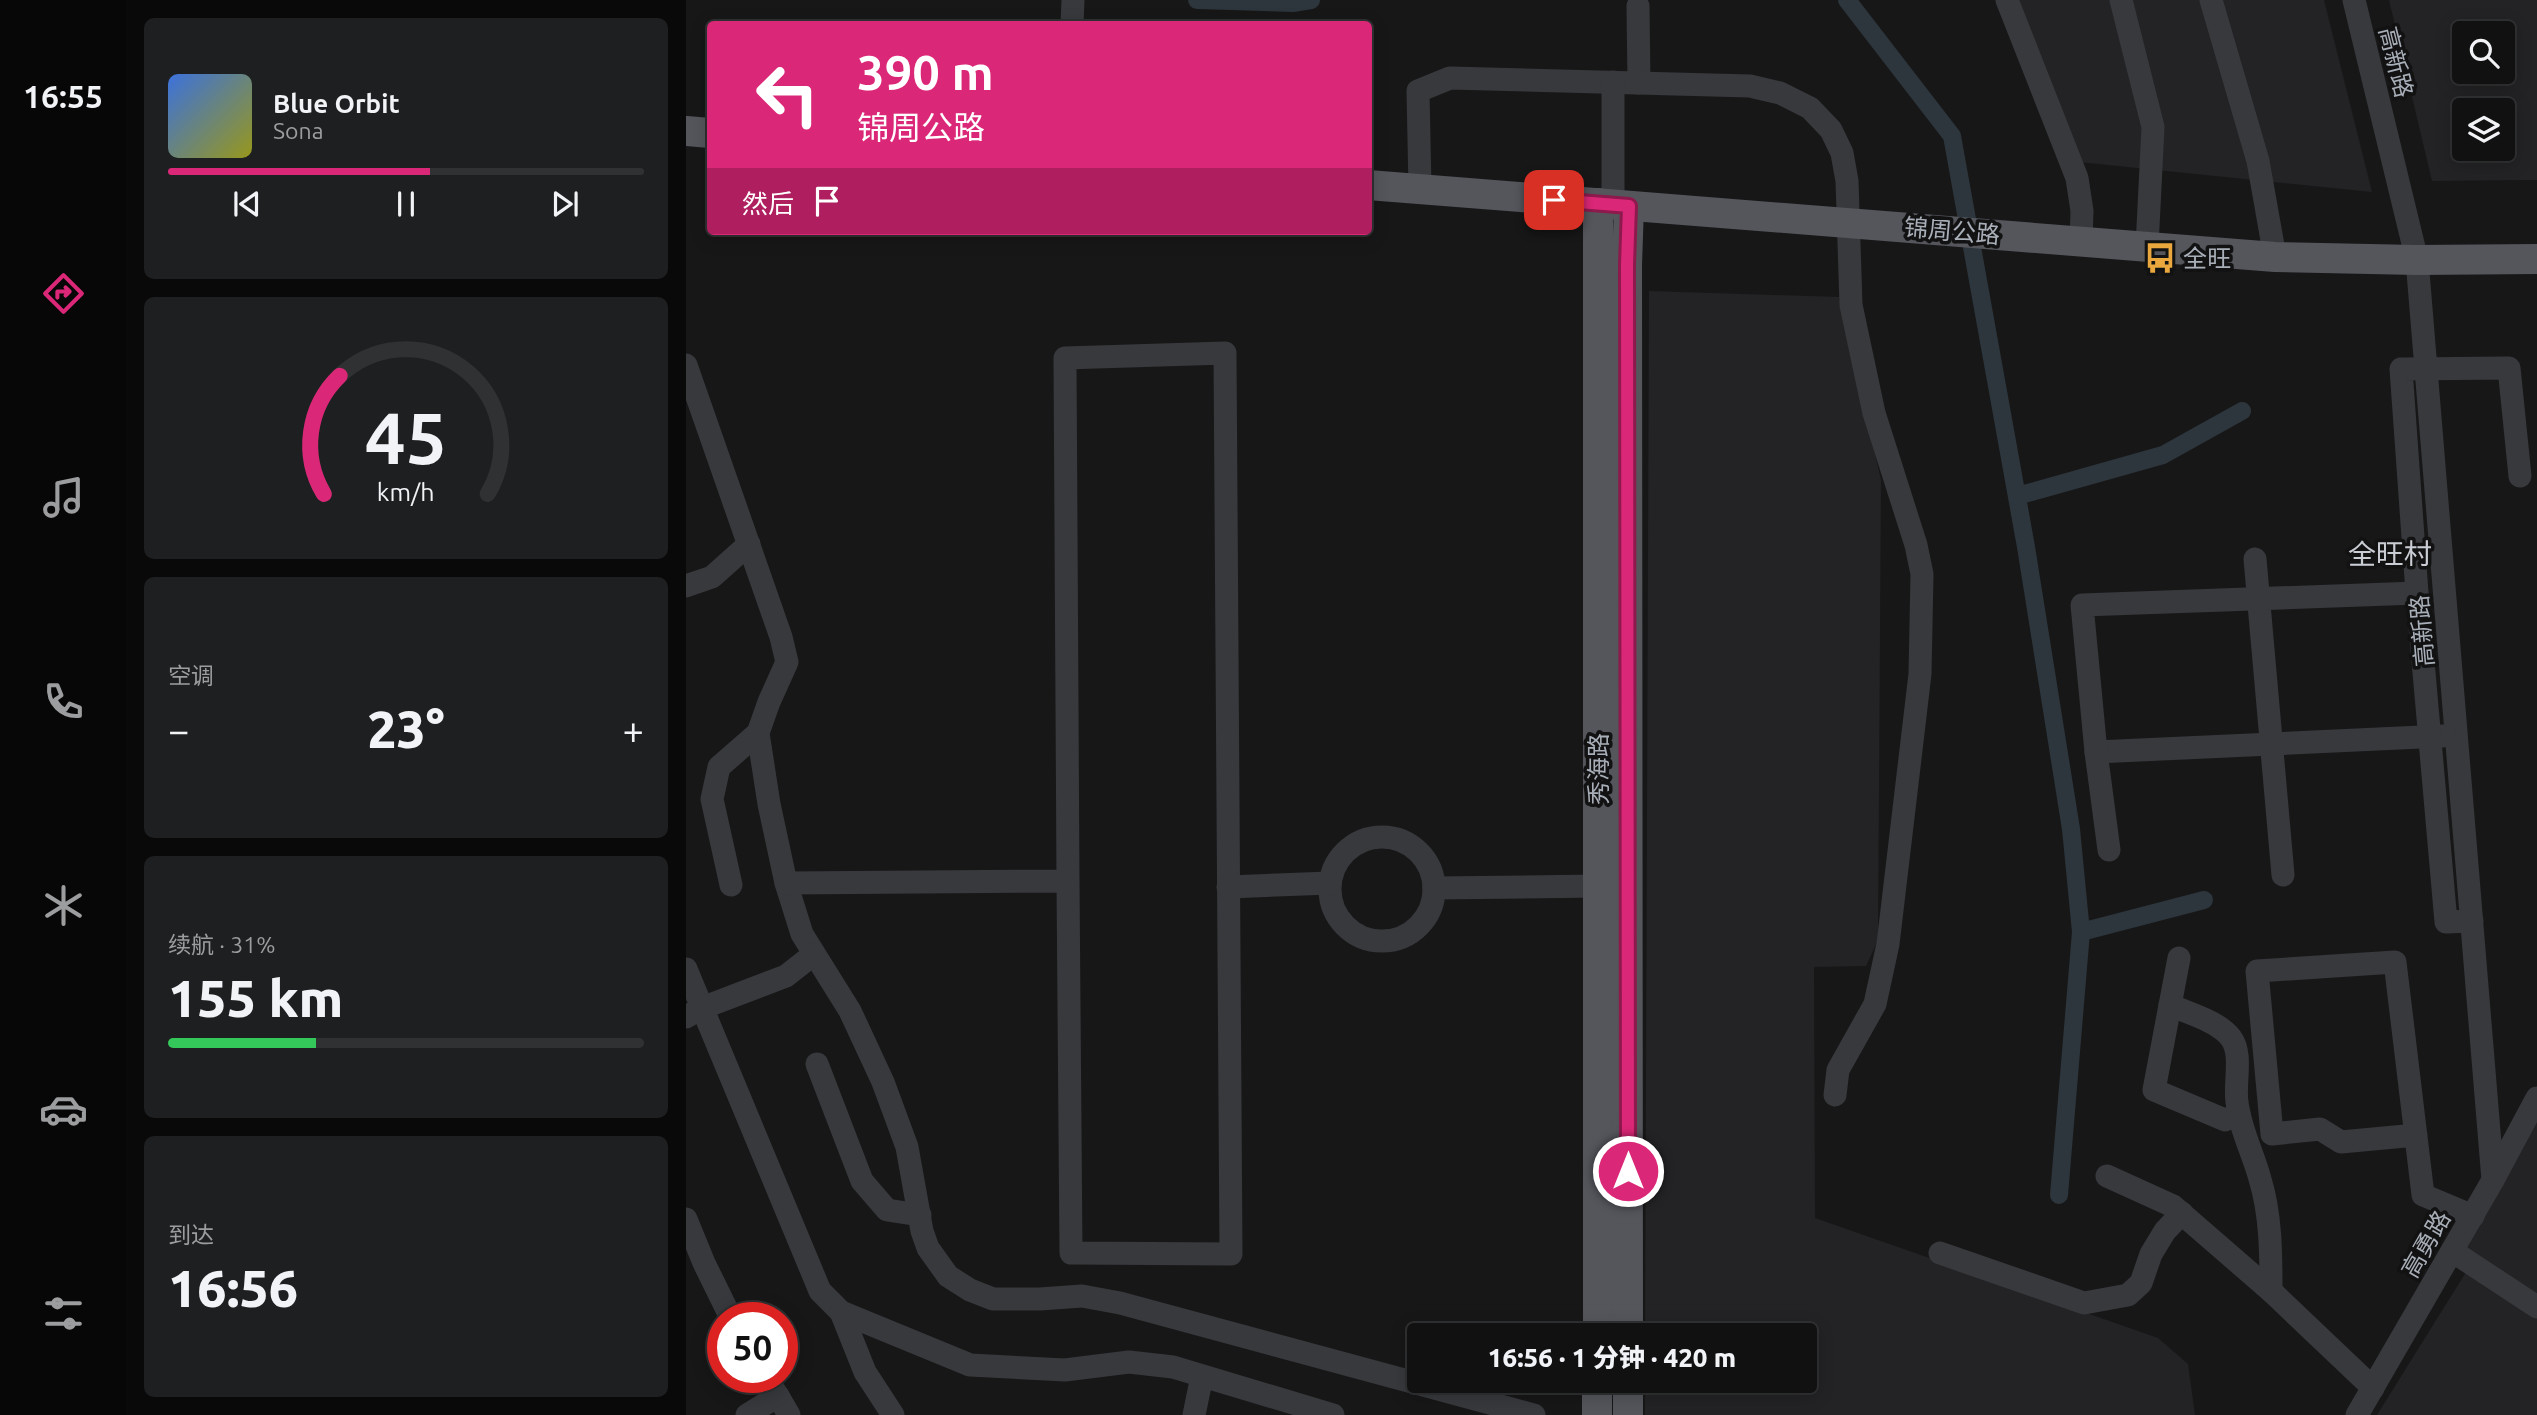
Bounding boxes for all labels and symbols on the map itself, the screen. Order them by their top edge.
street label: 高新路 [2374,24,2418,100]
pin [1524,170,1584,230]
street label: 锦周公路 [1903,213,2001,249]
bus stop icon: 全旺 [2143,241,2177,275]
place label: 全旺 [2183,245,2231,272]
district label: 全旺村 [2348,538,2432,569]
street label: 高新路 [2405,594,2439,668]
street label: 秀海路 [1585,733,1612,805]
position arrow [1591,1134,1665,1208]
street label: 高勇路 [2396,1206,2456,1282]
speed limit sign: 50 [707,1302,798,1393]

